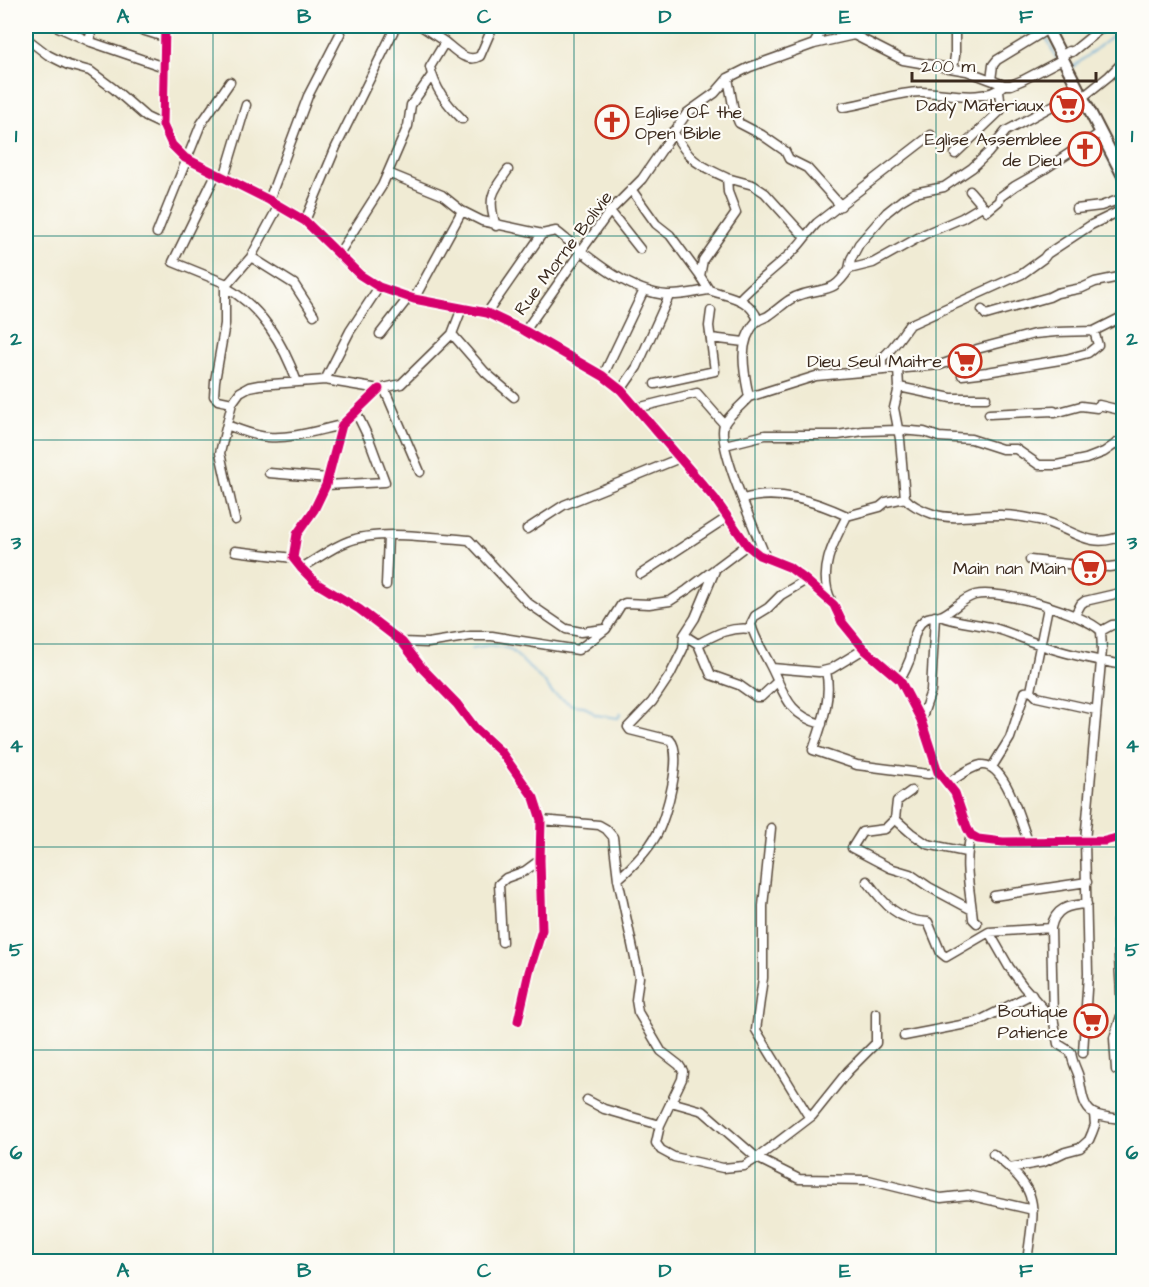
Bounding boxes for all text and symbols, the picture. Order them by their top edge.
text: A [117,3,130,31]
text: B [297,3,312,31]
text: C [477,3,492,31]
text: D [659,3,672,31]
text: E [839,3,851,31]
text: F [1019,3,1034,31]
scale bar [912,45,1096,83]
text: 200 m [921,54,975,79]
supermarket icon: Dady Materiaux [1049,87,1085,123]
place label: Dady Materiaux [916,93,1045,119]
place label: Eglise Of the Open Bible [635,100,743,146]
church icon: Eglise Of the Open Bible [594,104,630,140]
text: 1 [15,122,18,150]
text: 1 [1131,122,1134,150]
place label: Eglise Assemblee de Dieu [925,127,1062,173]
church icon: Eglise Assemblee de Dieu [1067,131,1103,167]
street label: Rue Morne Bolivie [508,186,619,321]
text: 2 [9,325,22,353]
text: 2 [1125,325,1138,353]
supermarket icon: Dieu Seul Maitre [947,343,983,379]
place label: Dieu Seul Maitre [807,349,942,374]
text: 3 [10,529,22,557]
text: 3 [1126,529,1138,557]
supermarket icon: Main nan Main [1071,550,1107,586]
place label: Main nan Main [953,556,1066,581]
text: 4 [9,732,23,760]
text: 4 [1125,732,1139,760]
text: 5 [9,936,24,964]
text: 5 [1125,936,1140,964]
place label: Boutique Patience [997,999,1068,1045]
supermarket icon: Boutique Patience [1073,1003,1109,1039]
text: 6 [10,1139,23,1167]
text: 6 [1126,1139,1139,1167]
text: A [117,1257,130,1285]
text: B [297,1257,312,1285]
text: C [477,1257,492,1285]
text: D [659,1257,672,1285]
text: E [839,1257,851,1285]
text: F [1019,1257,1034,1285]

